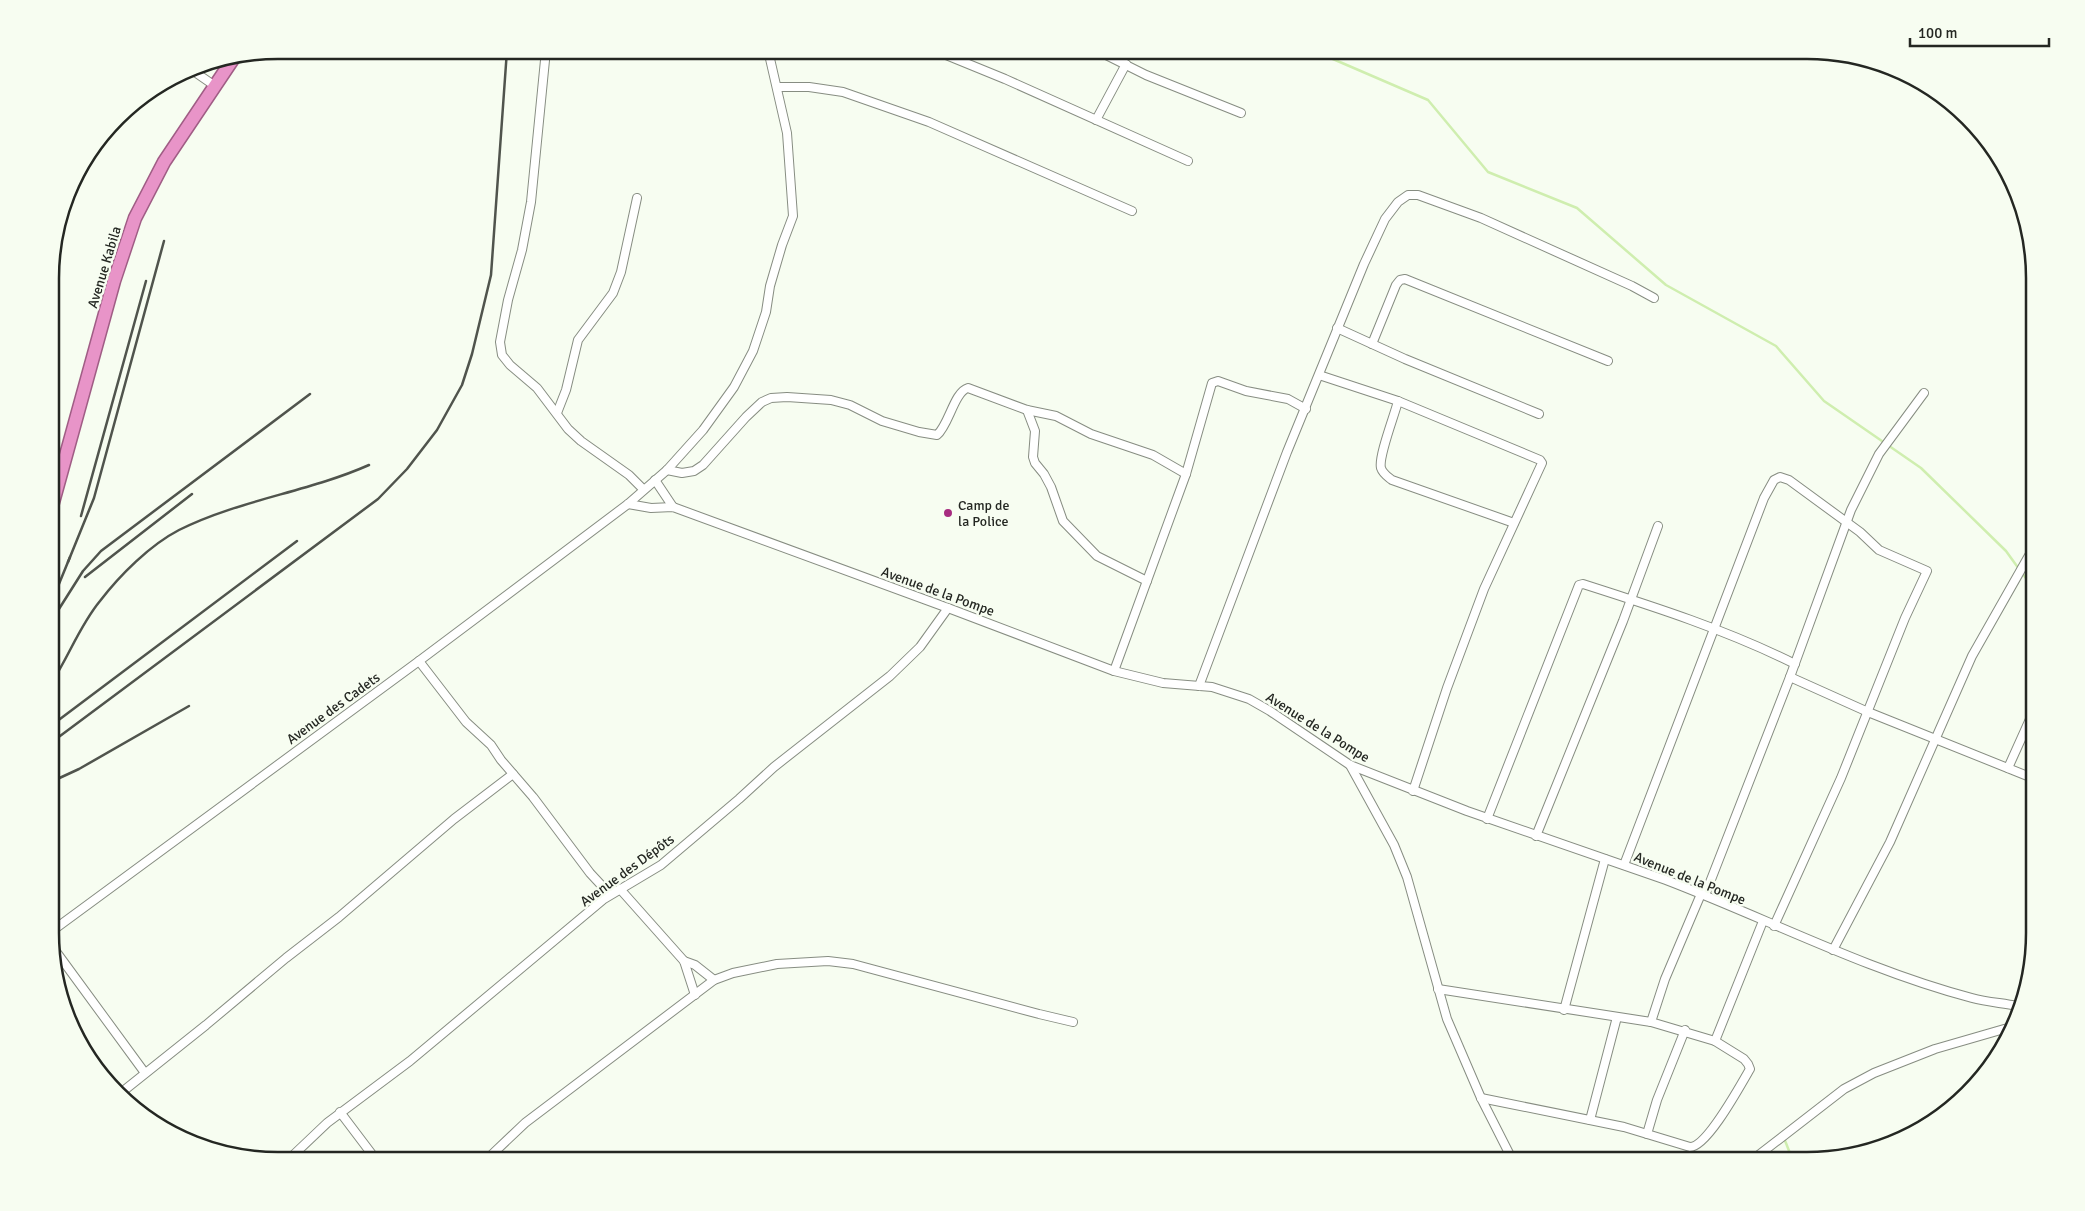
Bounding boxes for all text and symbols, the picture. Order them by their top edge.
scale bar [1910,15,2049,47]
text: 100 m [1918,24,1958,42]
street label: Avenue Kabila [84,224,125,310]
place label: Camp de la Police [958,497,1010,530]
marker: Camp de la Police [942,507,954,519]
street label: Avenue de la Pompe [879,563,997,620]
street label: Avenue des Cadets [283,669,383,748]
street label: Avenue de la Pompe [1263,689,1373,766]
street label: Avenue des Dépôts [577,831,678,910]
street label: Avenue de la Pompe [1631,848,1748,909]

